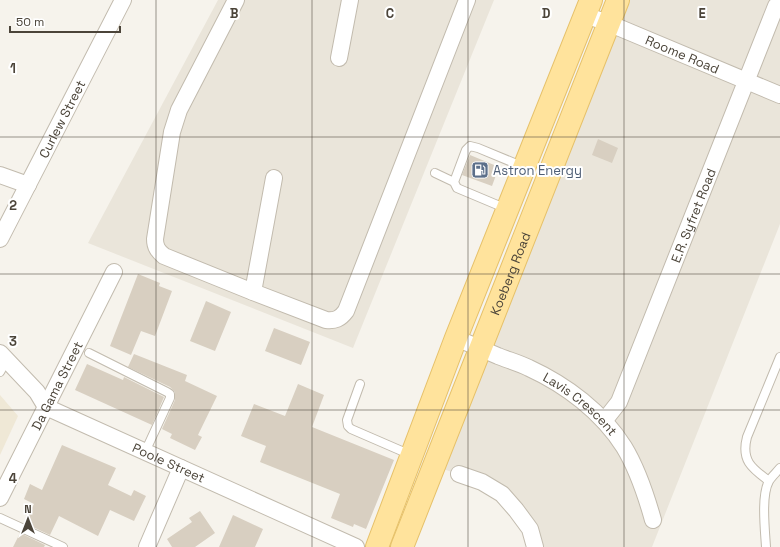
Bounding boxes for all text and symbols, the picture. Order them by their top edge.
text: B [230,5,239,22]
text: C [386,5,394,22]
text: D [542,5,551,22]
text: E [698,5,706,22]
scale bar [10,8,120,34]
text: 50 m [16,14,44,30]
street label: Roome Road [643,31,722,77]
text: 1 [10,60,16,77]
street label: Curlew Street [35,77,89,161]
fuel station icon: Astron Energy [470,160,490,180]
place label: Astron Energy [493,162,582,179]
street label: E.R. Syfret Road [667,166,719,265]
text: 2 [9,197,17,214]
street label: Koeberg Road [486,230,534,318]
text: 3 [9,333,17,350]
street label: Da Gama Street [27,338,86,433]
street label: Lavis Crescent [540,368,621,439]
street label: Poole Street [130,439,208,486]
text: 4 [9,470,17,487]
north arrow [8,499,48,539]
text: N [24,502,32,516]

